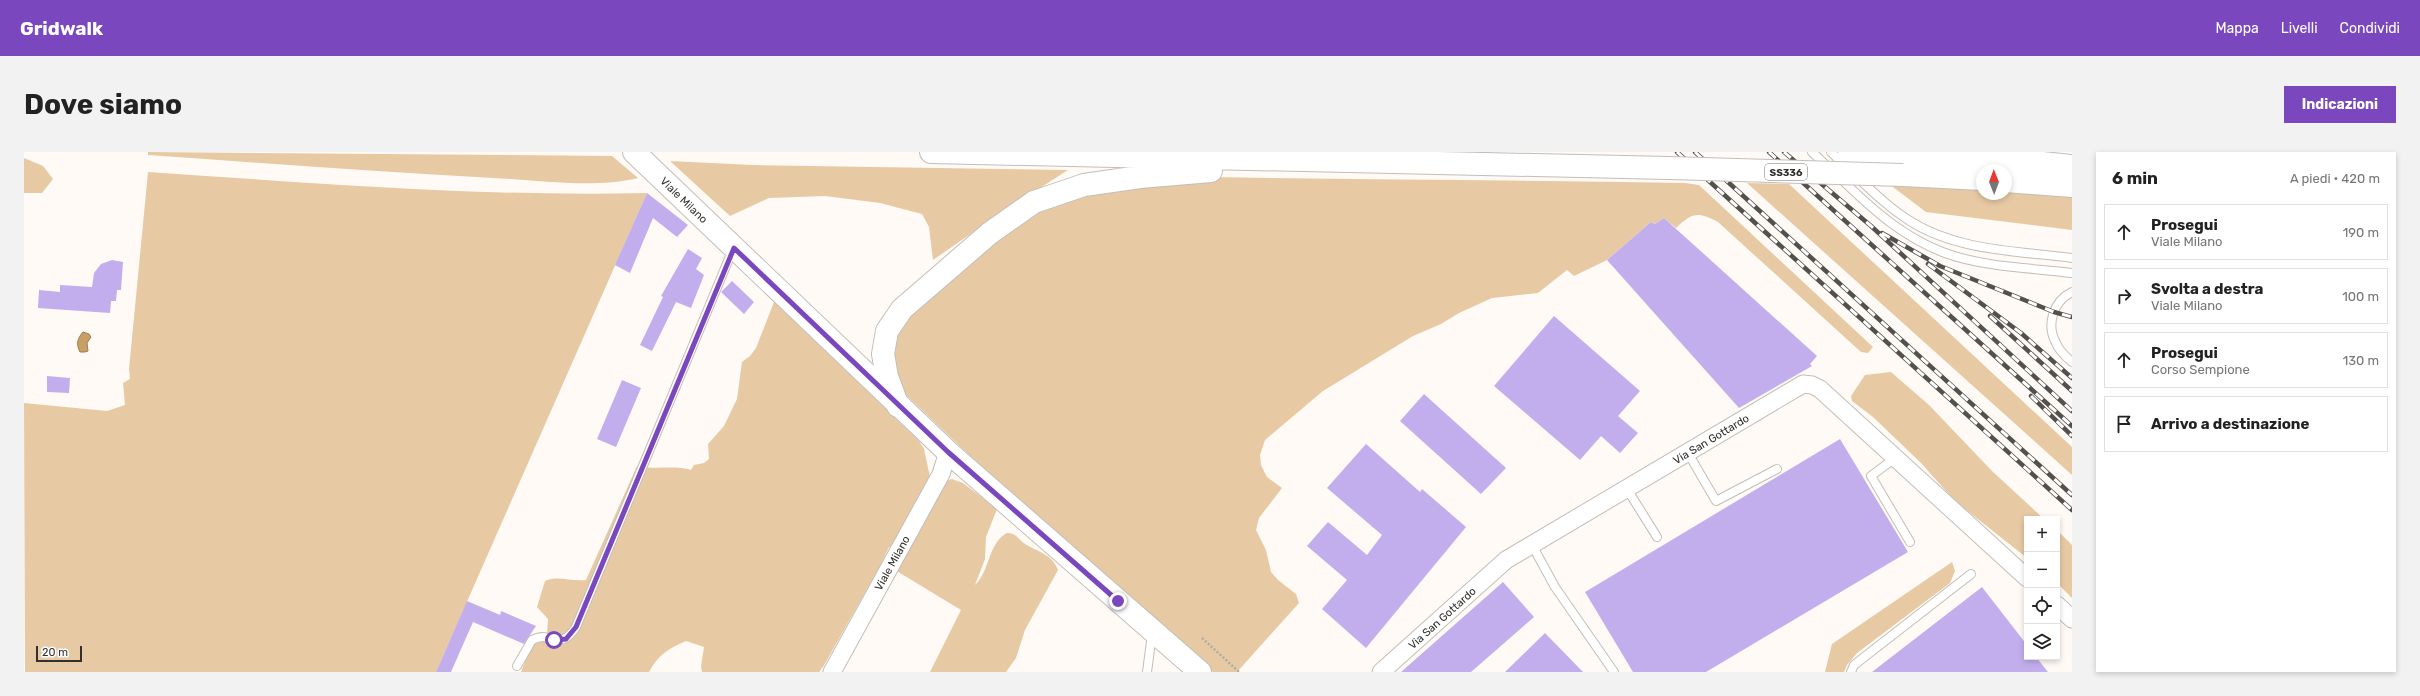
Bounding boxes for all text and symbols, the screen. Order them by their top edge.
text: Gridwalk [20,17,103,40]
text: Mappa [2215,20,2259,37]
text: Livelli [2281,20,2318,37]
text: Condividi [2340,20,2400,37]
button: Indicazioni [2284,86,2396,123]
text: Dove siamo [24,88,182,121]
road number: SS336 [1765,164,1807,180]
north arrow [1976,164,2012,200]
text: 6 min [2112,168,2158,188]
text: A piedi · 420 m [2290,171,2380,186]
street label: Viale Milano [657,175,710,226]
text: Prosegui [2151,216,2218,234]
icon: ahead [2113,221,2135,243]
text: 190 m [2343,225,2379,240]
text: Viale Milano [2151,234,2223,249]
text: Svolta a destra [2151,280,2263,298]
icon: right [2113,285,2135,307]
text: 100 m [2342,289,2379,304]
text: Viale Milano [2151,298,2223,313]
text: Prosegui [2151,344,2218,362]
icon: ahead [2113,349,2135,371]
text: 130 m [2343,353,2379,368]
text: Corso Sempione [2151,362,2250,377]
street label: Via San Gottardo [1671,412,1752,467]
icon: arrive [2113,413,2135,435]
text: Arrivo a destinazione [2151,415,2309,433]
map controls [2024,516,2060,660]
button: + [2024,516,2060,552]
street label: Viale Milano [872,534,913,593]
button: − [2024,552,2060,588]
street label: Via San Gottardo [1406,585,1479,652]
button: locate [2024,588,2060,624]
route end [1109,592,1127,610]
button: layers [2024,624,2060,660]
route start [545,631,563,649]
scale bar [36,644,82,663]
text: 20 m [42,646,68,659]

